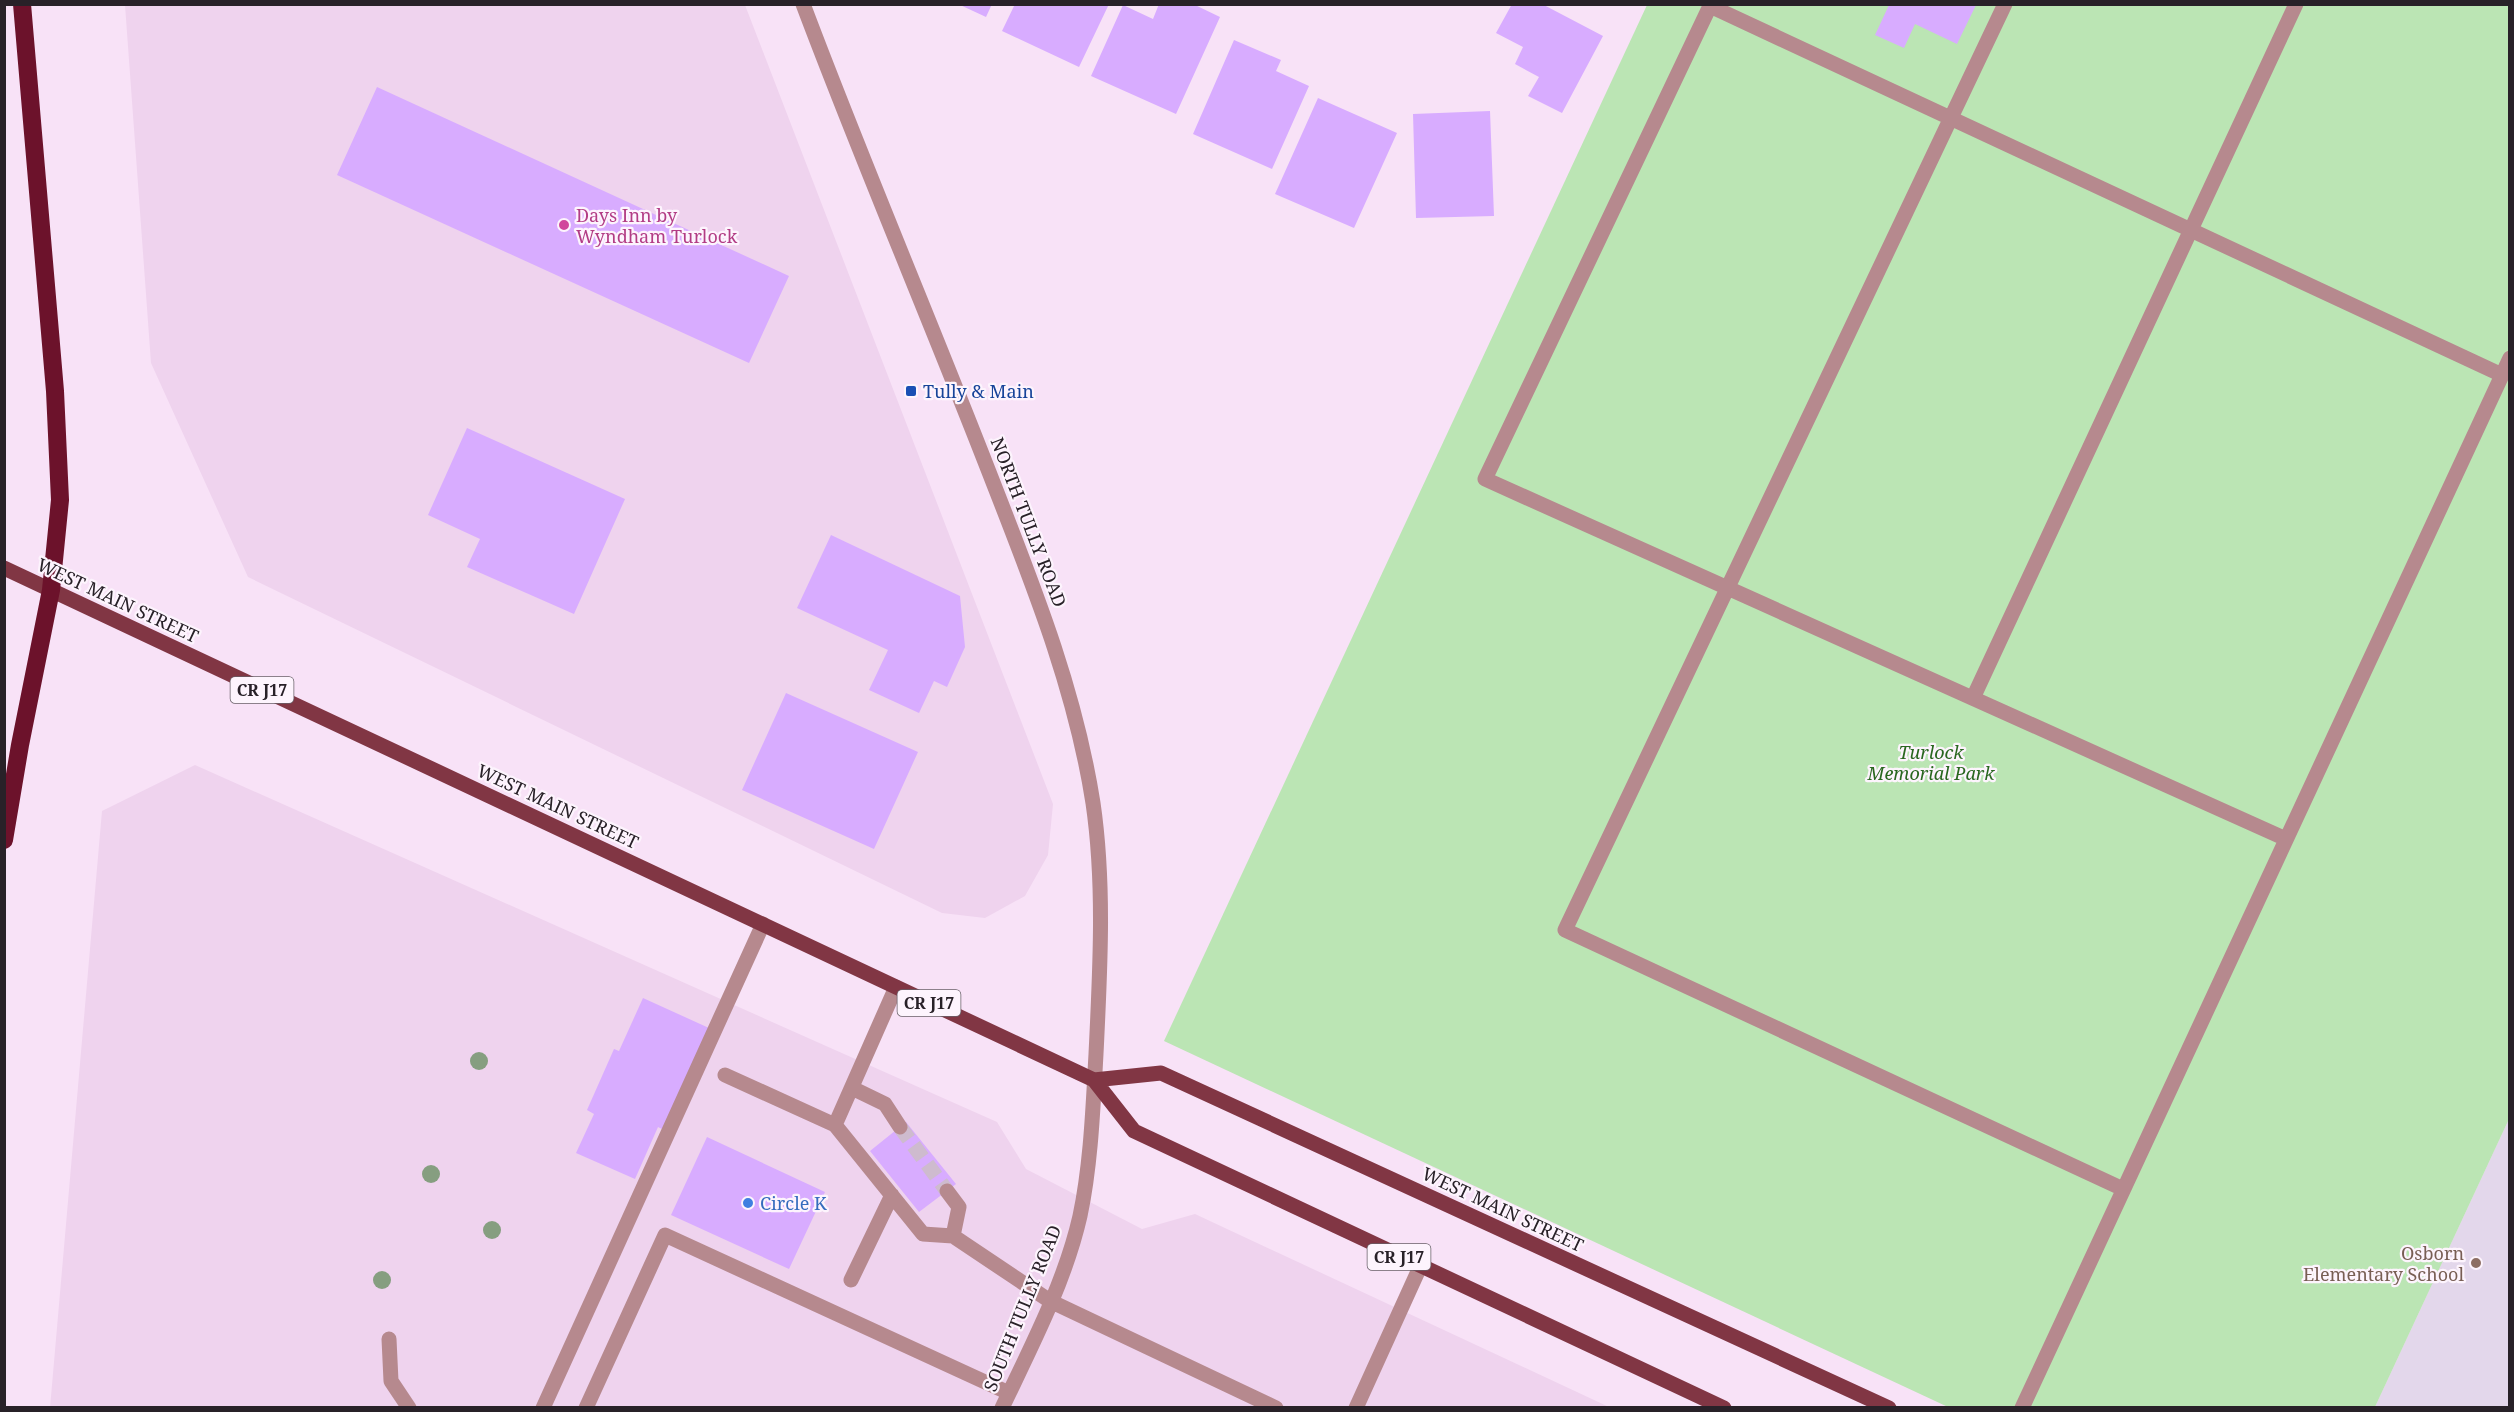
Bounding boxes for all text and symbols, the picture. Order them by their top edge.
place label: Days Inn by Wyndham Turlock [576,203,738,248]
marker: Days Inn by Wyndham Turlock [557,218,571,232]
place label: Tully & Main [923,379,1034,403]
marker: Tully & Main [904,384,918,398]
street label: NORTH TULLY ROAD [986,434,1072,610]
street label: WEST MAIN STREET [33,552,203,648]
road number: CR J17 [230,677,294,703]
park label: Turlock Memorial Park [1867,740,1995,785]
street label: WEST MAIN STREET [473,758,643,854]
road number: CR J17 [898,990,960,1016]
street label: WEST MAIN STREET [1418,1161,1588,1257]
place label: Circle K [760,1191,827,1215]
marker: Circle K [741,1196,755,1210]
street label: SOUTH TULLY ROAD [978,1221,1066,1395]
place label: Osborn Elementary School [2303,1241,2464,1286]
road number: CR J17 [1368,1244,1430,1270]
marker: Osborn Elementary School [2469,1256,2483,1270]

